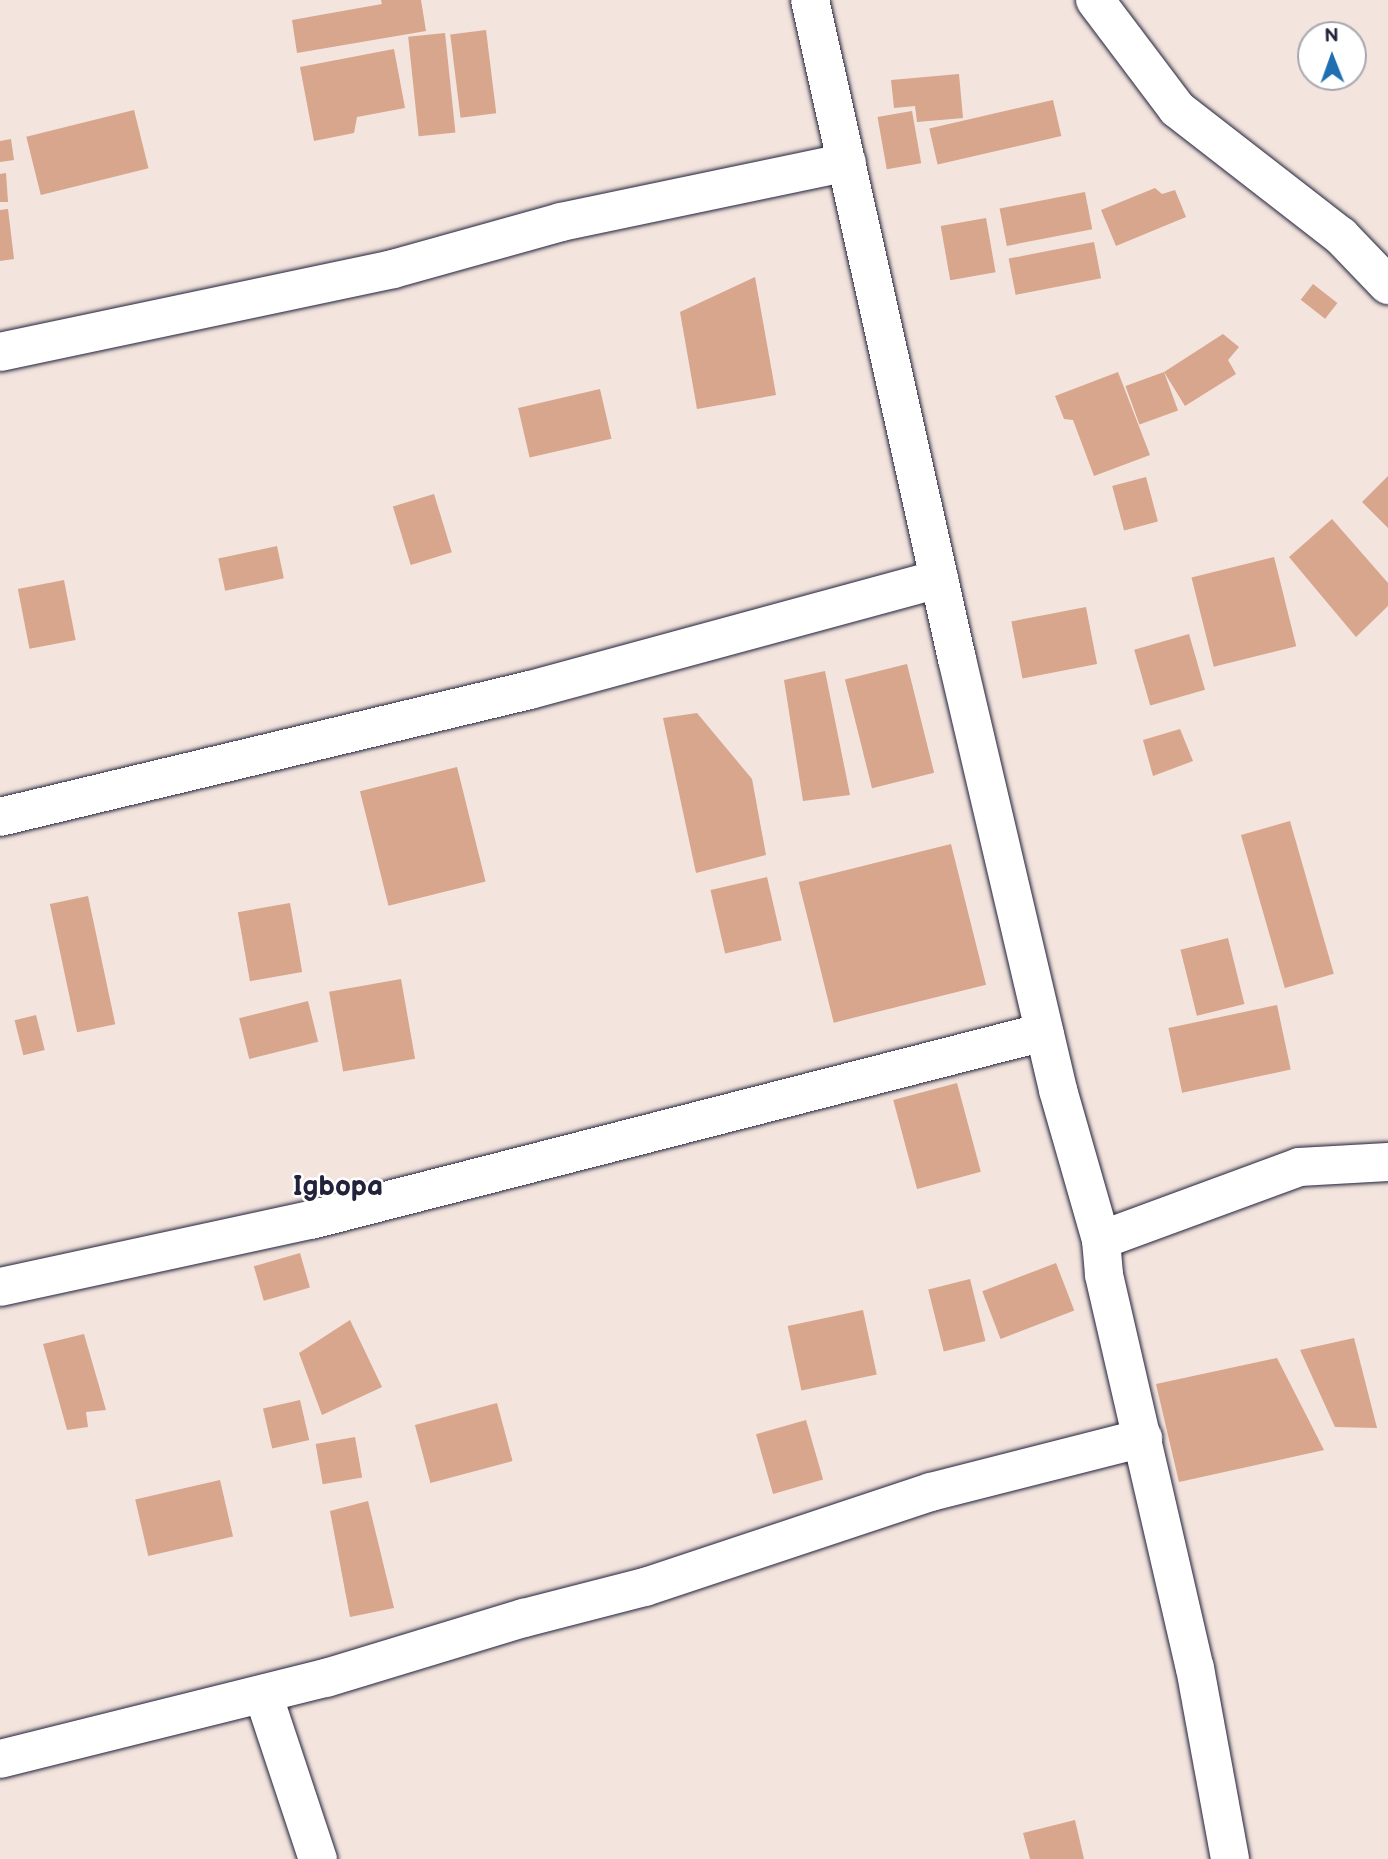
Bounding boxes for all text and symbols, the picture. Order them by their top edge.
north arrow [1297,21,1367,91]
text: N [1324,25,1339,48]
district label: Igbopa [293,1170,383,1204]

